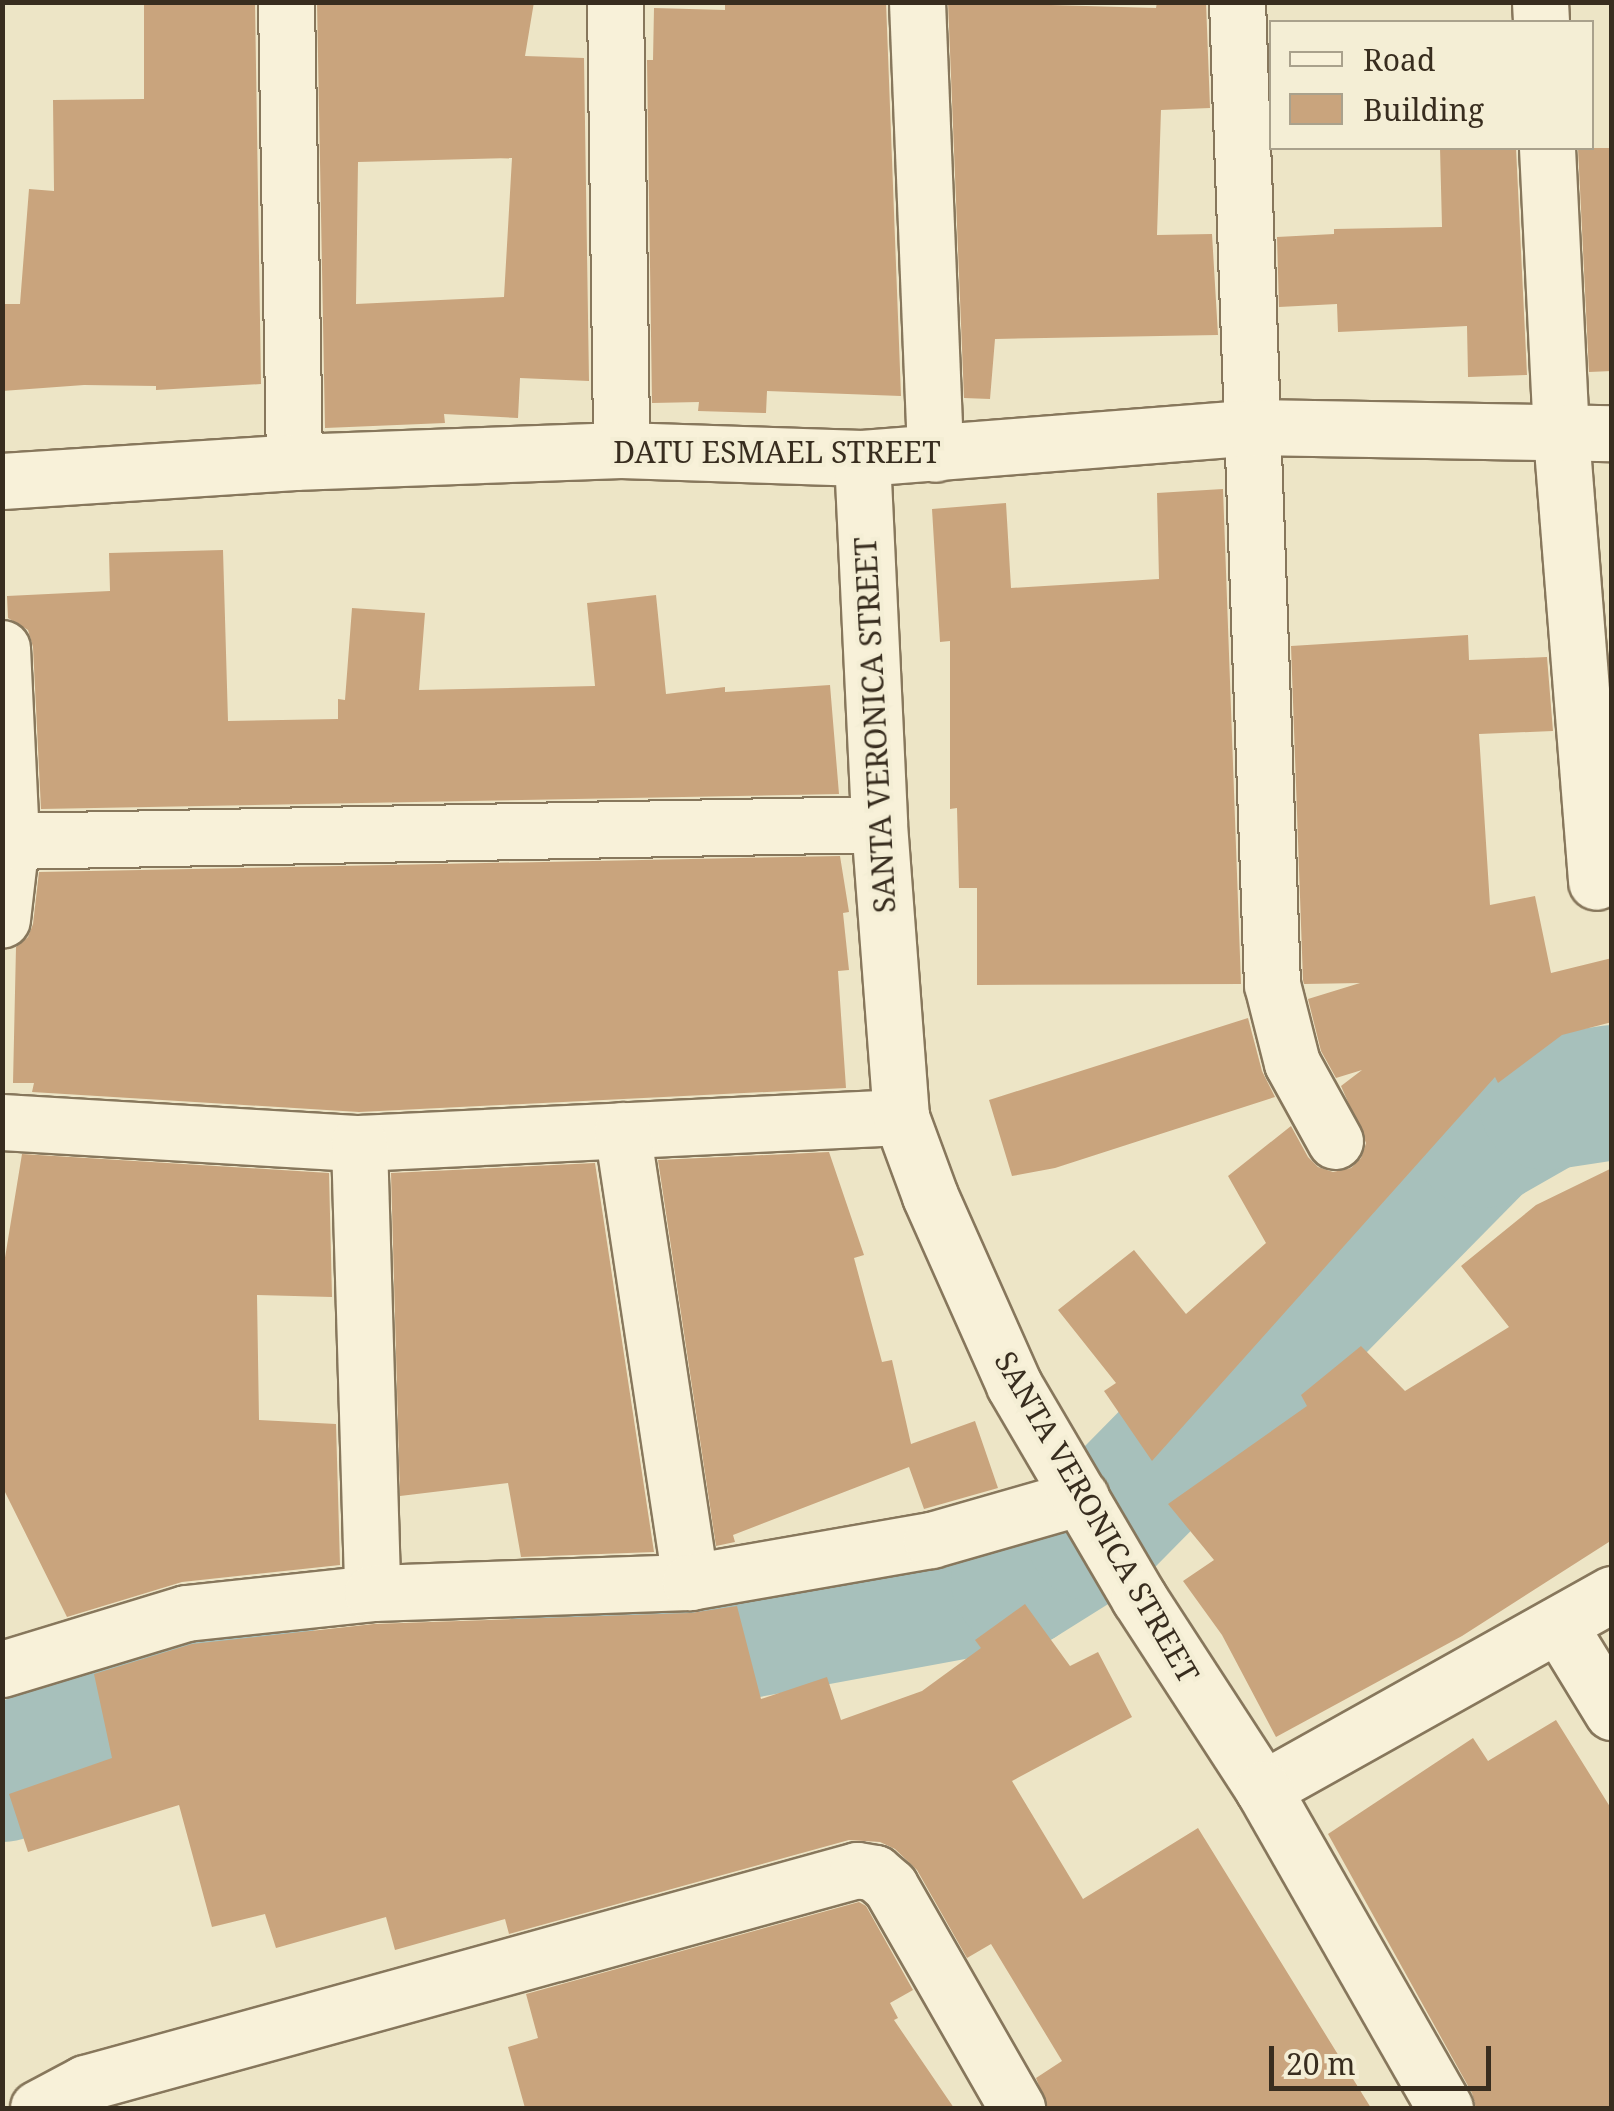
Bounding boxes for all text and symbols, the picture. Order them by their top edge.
legend [1269,20,1594,150]
text: Road [1363,39,1435,80]
text: Building [1363,89,1484,130]
street label: DATU ESMAEL STREET [613,434,941,470]
street label: SANTA VERONICA STREET [847,536,903,914]
street label: SANTA VERONICA STREET [987,1345,1207,1689]
scale bar [1274,2026,1496,2088]
text: 20 m [1286,2043,1356,2084]

